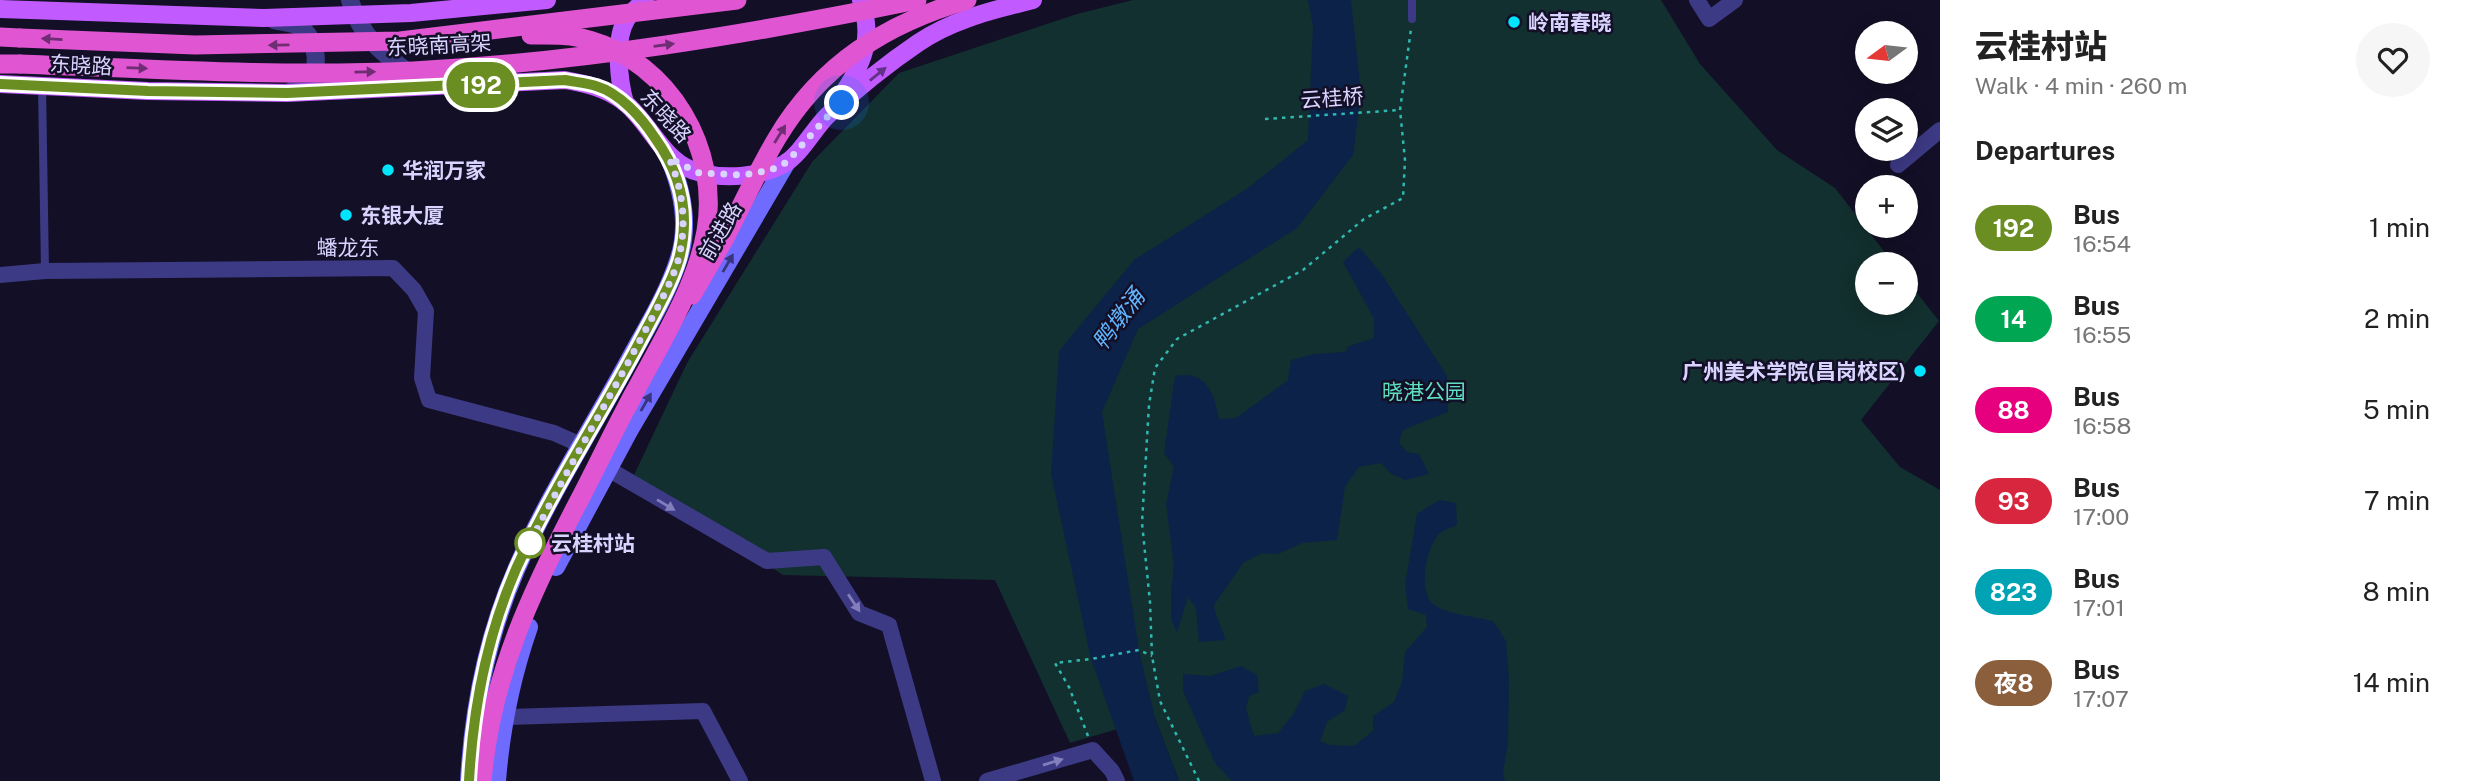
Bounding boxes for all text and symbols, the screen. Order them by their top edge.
place label: 岭南春晓 [1528,10,1612,35]
marker: 岭南春晓 [1506,14,1522,30]
north arrow [1855,21,1918,84]
map controls [1855,21,1918,315]
button: heart [2356,23,2430,97]
text: 云桂村站 [1975,27,2107,65]
street label: 东晓南高架 [386,30,492,60]
one-way arrow [40,34,62,45]
one-way arrow [268,39,290,51]
one-way arrow [654,39,676,50]
street label: 东晓路 [49,51,113,79]
line badge: 192 [441,62,521,108]
one-way arrow [127,63,149,74]
one-way arrow [354,66,376,78]
one-way arrow [870,67,887,82]
text: 192 [460,71,502,99]
text: Walk · 4 min · 260 m [1975,72,2188,99]
street label: 云桂桥 [1300,83,1364,113]
street label: 东晓路 [636,84,696,148]
your location [824,85,859,120]
button: layers [1855,98,1918,161]
one-way arrow [773,125,786,144]
text: Departures [1975,135,2115,166]
place label: 华润万家 [402,158,486,183]
marker: 华润万家 [380,162,396,178]
button: + [1855,175,1918,238]
street label: 前进路 [693,197,747,265]
text: Bus [2073,199,2120,230]
place label: 东银大厦 [360,203,444,228]
marker: 东银大厦 [338,207,354,223]
text: 1 min [2369,212,2430,243]
text: 192 [1993,214,2034,242]
text: 16:54 [2073,230,2131,257]
street label: 蟠龙东 [317,235,380,260]
button: − [1855,252,1918,315]
one-way arrow [721,254,734,273]
water label: 鸭墩涌 [1086,281,1151,355]
text: Bus [2073,290,2120,321]
text: 2 min [2364,303,2430,334]
text: 14 [2000,305,2027,333]
text: 16:55 [2073,321,2131,348]
place label: 广州美术学院(昌岗校区) [1682,359,1906,384]
marker: 广州美术学院(昌岗校区) [1912,363,1928,379]
park label: 晓港公园 [1382,379,1466,404]
text: Bus [2073,381,2120,412]
one-way arrow [640,393,652,412]
text: 5 min [2363,394,2430,425]
text: 88 [1997,396,2030,424]
text: 16:58 [2073,412,2132,439]
text: Bus [2073,472,2120,503]
text: 7 min [2364,485,2430,516]
text: 93 [1998,487,2029,515]
one-way arrow [657,498,676,511]
text: 17:00 [2073,503,2129,530]
marker: 云桂村站 [515,528,545,558]
place label: 云桂村站 [551,531,635,556]
text: Bus [2073,563,2120,594]
text: 8 min [2363,576,2430,607]
text: 823 [1990,578,2037,606]
one-way arrow [847,594,861,612]
text: 17:01 [2073,594,2125,621]
text: Bus [2073,654,2120,685]
text: 14 min [2353,667,2430,698]
text: 夜8 [1993,669,2034,697]
text: 17:07 [2073,685,2129,712]
one-way arrow [1043,756,1064,766]

